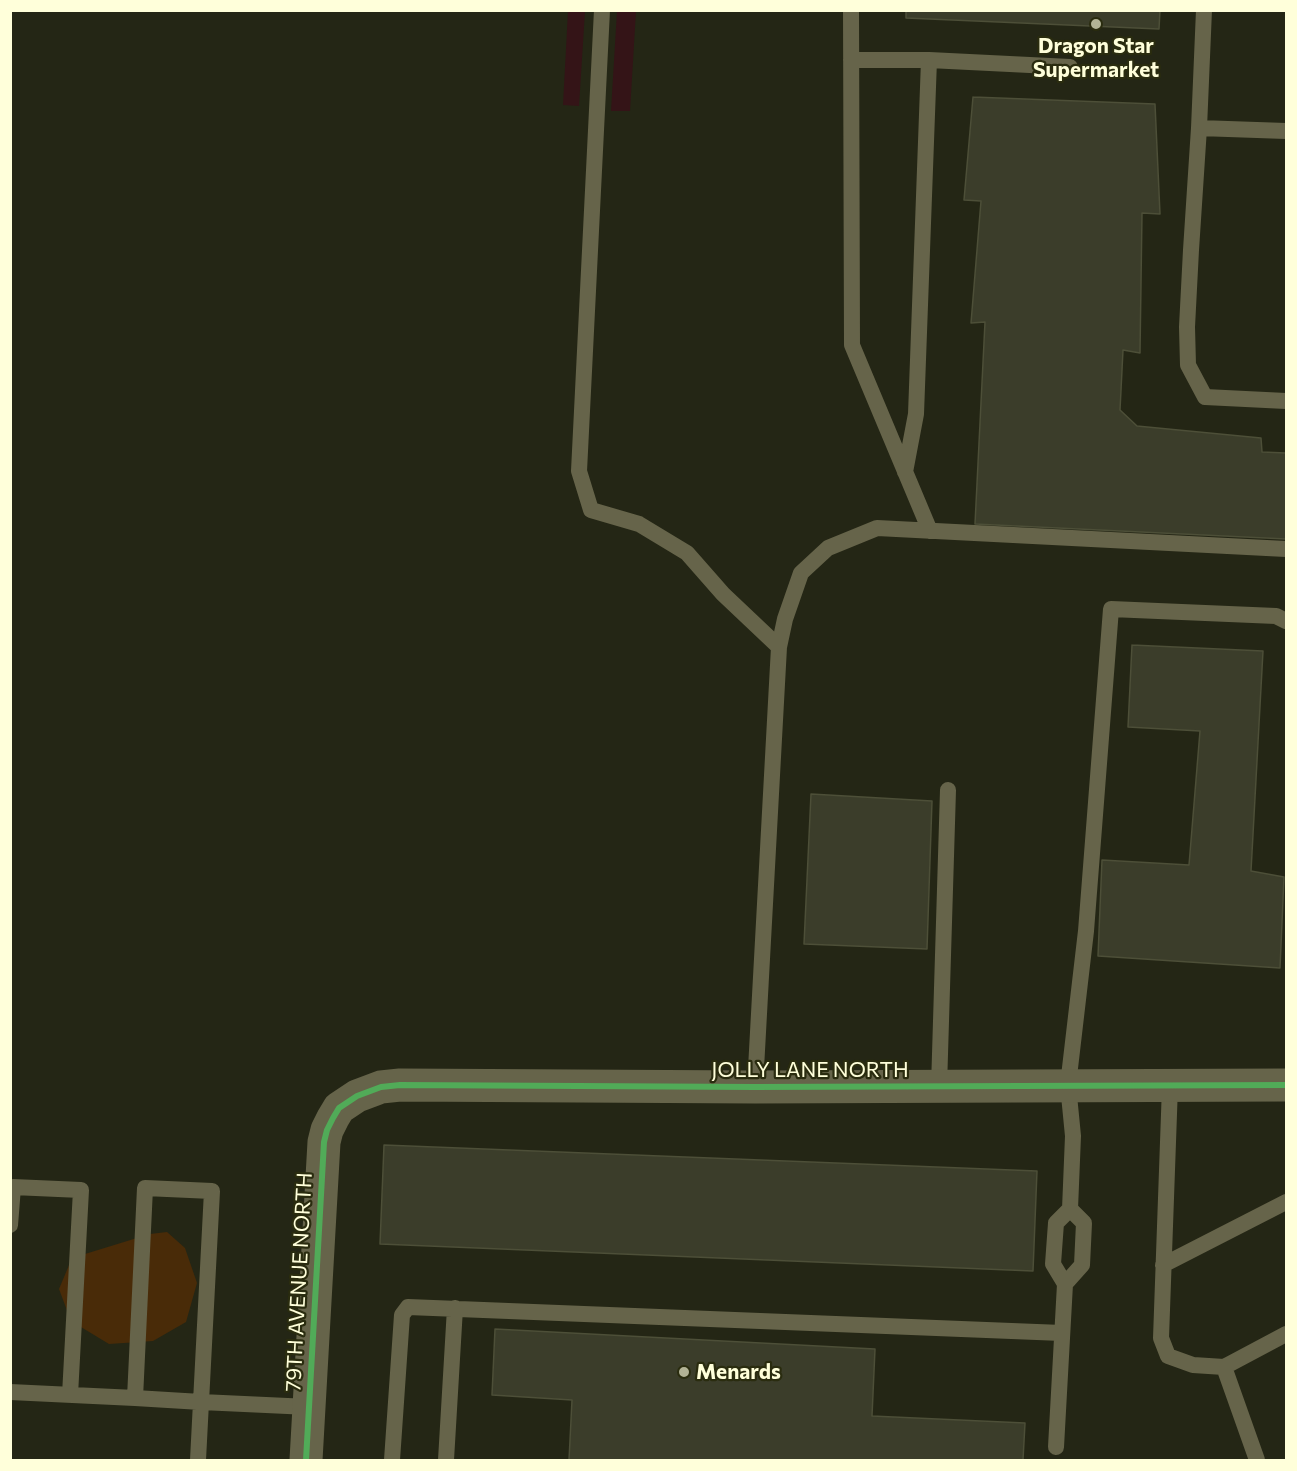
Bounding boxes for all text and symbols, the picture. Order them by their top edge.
marker: Dragon Star Supermarket [1089,17,1103,31]
place label: Dragon Star Supermarket [1033,33,1159,83]
street label: JOLLY LANE NORTH [711,1057,909,1083]
street label: 79TH AVENUE NORTH [281,1172,317,1392]
place label: Menards [696,1359,781,1385]
marker: Menards [677,1365,691,1379]

